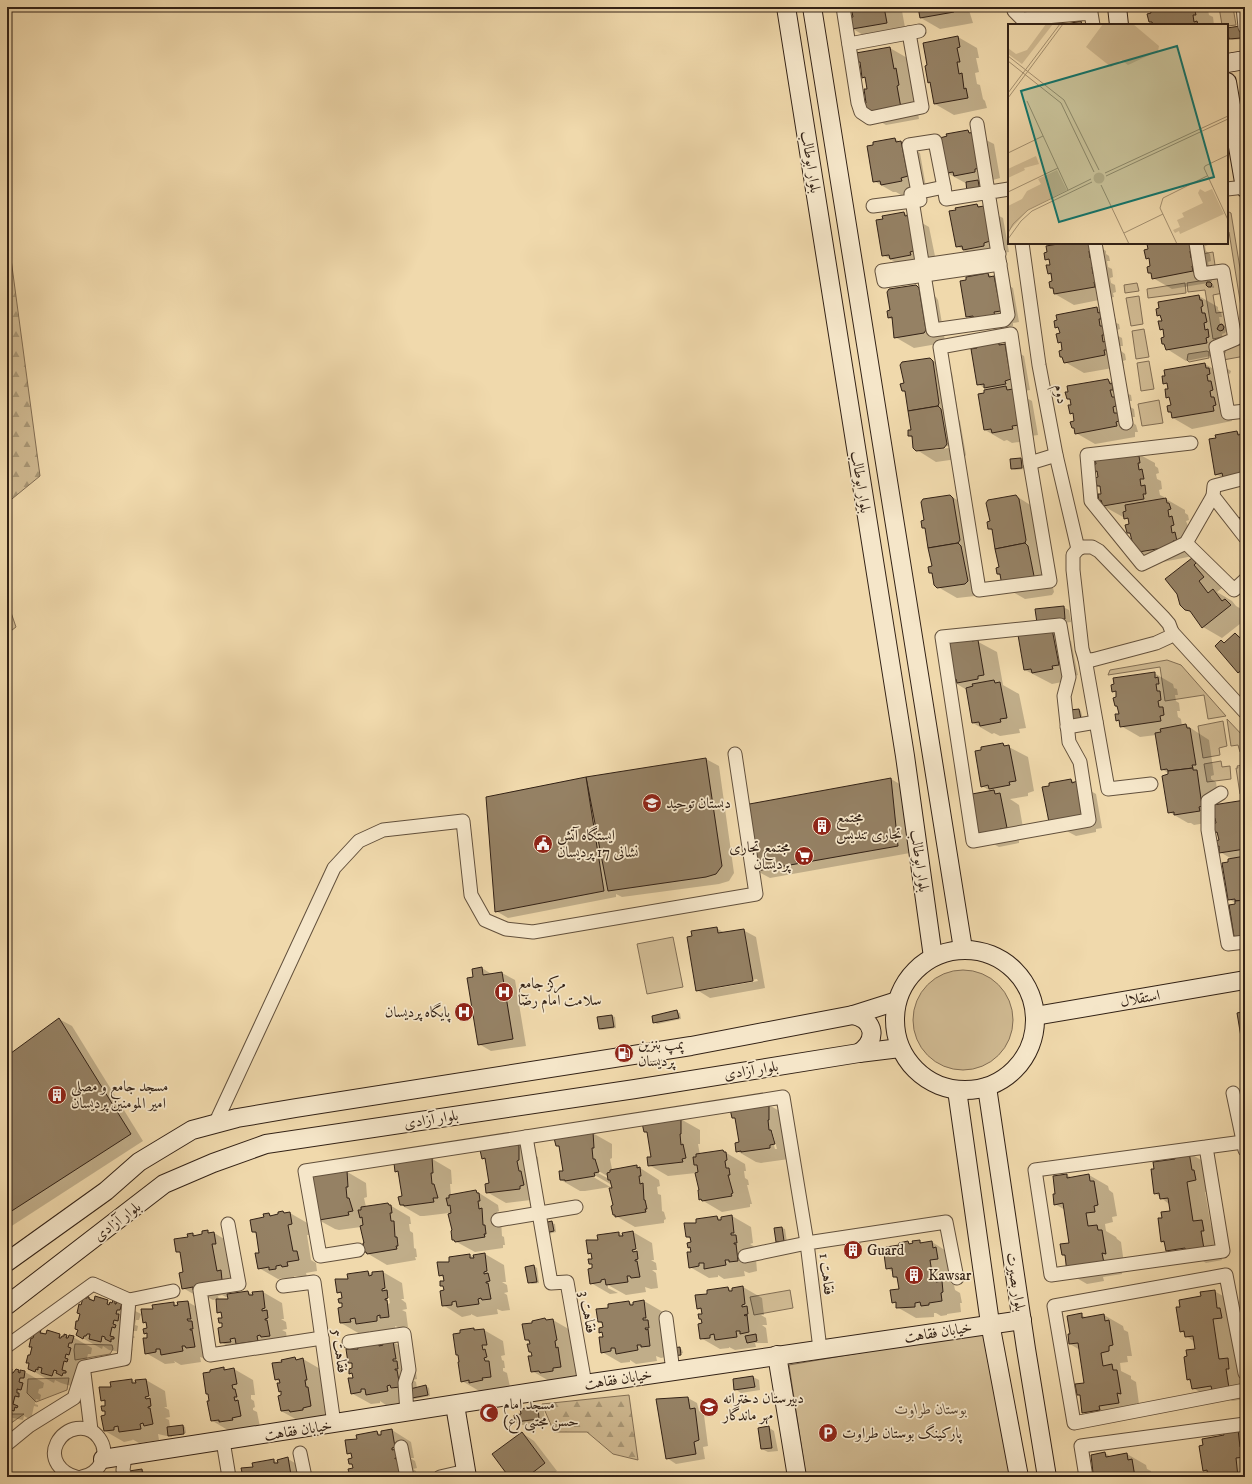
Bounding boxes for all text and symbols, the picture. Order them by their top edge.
inset map [1008,24,1228,244]
street label: بلوار ابوطالب [796,129,825,195]
street label: دوم [1046,383,1072,406]
street label: بلوار ابوطالب [846,449,875,515]
school or university icon: دبستان توحید [641,792,663,814]
place label: دبستان توحید [666,794,731,813]
place label: مجتمع تجاری تندیس [836,808,902,844]
building icon: مجتمع تجاری تندیس [811,815,833,837]
place label: ایستگاه آتش نشانی 17 پردیسان [557,825,639,862]
street label: بلوار ابوطالب [906,829,933,894]
public building icon: ایستگاه آتش نشانی 17 پردیسان [532,833,554,855]
place label: مجتمع تجاری پردیسان [729,838,791,874]
supermarket icon: مجتمع تجاری پردیسان [793,845,815,867]
place label: مرکز جامع سلامت امام رضا [518,974,602,1013]
hospital icon: مرکز جامع سلامت امام رضا [493,981,515,1003]
street label: استقلال [1118,986,1162,1011]
hospital icon: پایگاه پردیسان [453,1001,475,1023]
place label: پایگاه پردیسان [385,1002,451,1023]
place label: پمپ بنزین پردیسان [638,1035,684,1071]
fuel station icon: پمپ بنزین پردیسان [613,1042,635,1064]
street label: بلوار آزادی [723,1057,780,1084]
place label: مسجد جامع و مصلی امیر المومنین پردیسان [71,1077,168,1113]
building icon: مسجد جامع و مصلی امیر المومنین پردیسان [46,1084,68,1106]
street label: بلوار آزادی [403,1106,460,1133]
street label: بلوار آزادی [90,1197,145,1245]
building icon: Guard [842,1239,864,1261]
place label: Guard [867,1241,905,1260]
street label: بلوار بصیرت [1001,1251,1030,1313]
street label: فقاهت 1 [814,1252,839,1296]
building icon: Kawsar [903,1264,925,1286]
place label: Kawsar [928,1266,972,1285]
street label: فقاهت 3 [574,1290,601,1335]
street label: خیابان فقاهت [903,1318,973,1347]
street label: فقاهت 5 [327,1328,352,1374]
street label: خیابان فقاهت [583,1365,653,1394]
place label: دبیرستان دخترانه مهر ماندگار [721,1389,804,1425]
place label: مسجد امام حسن مجتبی (ع) [503,1395,579,1434]
school or university icon: دبیرستان دخترانه مهر ماندگار [698,1396,720,1418]
park label: بوستان طراوت [895,1400,967,1419]
mosque icon: مسجد امام حسن مجتبی (ع) [478,1402,500,1424]
street label: خیابان فقاهت [263,1416,333,1445]
parking icon: پارکینگ بوستان طراوت [817,1422,839,1444]
place label: پارکینگ بوستان طراوت [842,1423,963,1444]

